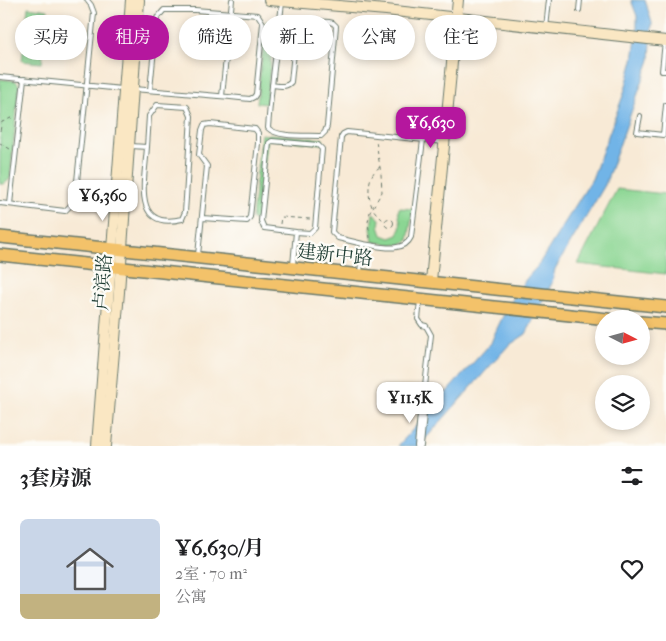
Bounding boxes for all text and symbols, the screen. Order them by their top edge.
chip: 买房 [15,15,87,60]
chip: 租房 [97,15,169,60]
chip: 筛选 [179,15,251,60]
chip: 新上 [261,15,333,60]
chip: 公寓 [343,15,415,60]
chip: 住宅 [425,15,497,60]
pin: ¥6,630 [390,106,472,149]
text: ¥6,630 [407,113,455,132]
pin: ¥6,360 [62,180,144,222]
text: ¥6,360 [79,186,127,205]
street label: 建新中路 [296,240,374,270]
street label: 卢滨路 [90,253,116,311]
north arrow [595,310,650,365]
map controls [595,310,650,430]
button: layers [595,375,650,430]
pin: ¥11.5K [369,382,451,424]
text: ¥11.5K [388,388,432,407]
icon: filters [618,462,646,490]
text: 3套房源 [20,466,92,490]
text: ¥6,630/月 [175,536,265,560]
icon: home [60,539,120,599]
icon: heart [618,555,646,583]
text: 2室 · 70 m² [175,564,247,583]
text: 公寓 [175,587,207,606]

